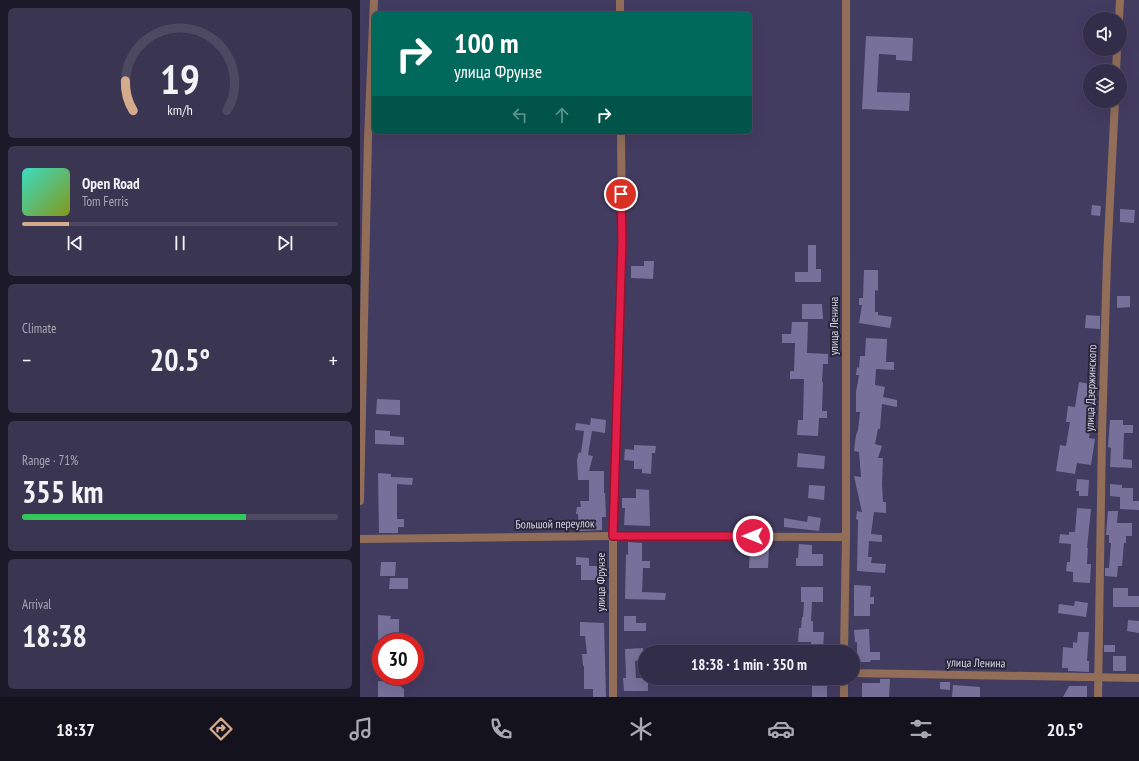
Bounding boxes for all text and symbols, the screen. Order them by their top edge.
map controls [1083,12,1127,108]
button: sound [1083,12,1127,56]
text: 100 m [454,24,518,61]
icon: right [388,28,440,80]
text: 19 [160,52,200,105]
text: улица Фрунзе [454,60,542,83]
button: layers [1083,64,1127,108]
text: km/h [167,99,193,118]
icon: left [509,104,531,126]
icon: ahead [551,104,573,126]
icon: right [593,104,615,126]
text: Open Road [82,174,140,193]
pin [604,177,638,211]
icon: arrive [610,183,632,205]
text: Tom Ferris [82,193,128,210]
icon: previous [64,232,86,254]
icon: pause [169,232,191,254]
icon: next [274,232,296,254]
street label: улица Ленина [826,296,841,355]
text: Climate [22,320,56,337]
text: 20.5° [150,340,210,379]
street label: улица Дзержинского [1081,344,1100,432]
text: − [22,346,31,374]
text: + [329,346,338,374]
text: Range · 71% [22,452,78,469]
text: 355 km [22,472,103,511]
street label: Большой переулок [515,515,595,532]
position arrow [732,515,774,557]
street label: улица Фрунзе [593,553,608,611]
text: Arrival [22,596,51,613]
text: 18:38 [22,616,87,655]
speed limit sign: 30 [372,633,424,685]
street label: улица Ленина [947,654,1006,671]
text: 18:38 · 1 min · 350 m [691,655,807,674]
icon: directions [207,715,235,743]
icon: music [347,715,375,743]
icon: phone [487,715,515,743]
icon: climate [627,715,655,743]
icon: car [767,715,795,743]
icon: filters [907,715,935,743]
text: 18:37 [56,718,95,741]
text: 20.5° [1047,718,1083,741]

